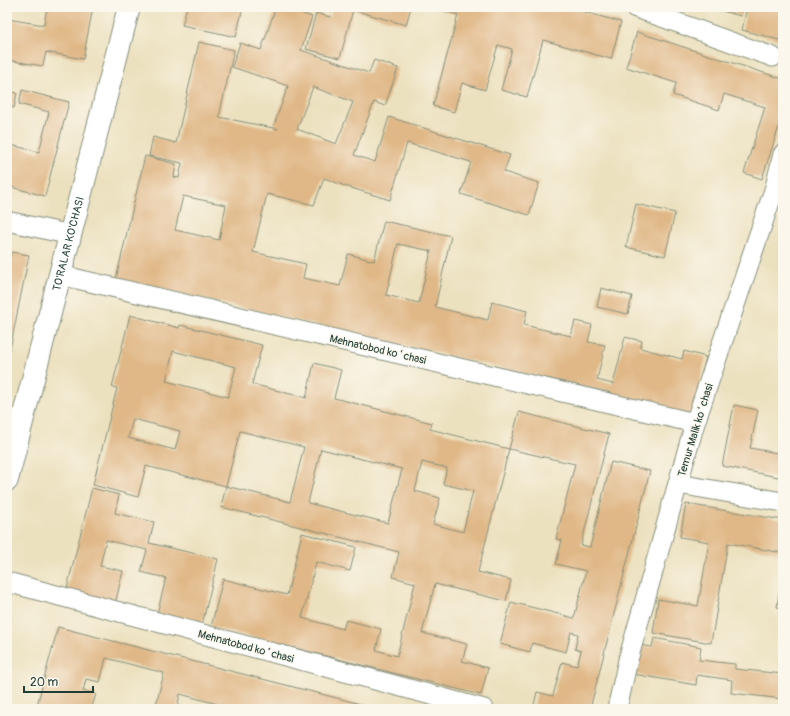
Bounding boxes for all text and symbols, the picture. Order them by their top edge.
street label: TO'RALAR KO'CHASI [50,195,87,293]
street label: Mehnatobod koʻchasi [328,332,428,367]
street label: Temur Malik koʻchasi [675,382,716,478]
street label: Mehnatobod koʻchasi [196,627,295,666]
scale bar [24,668,93,694]
text: 20 m [30,675,59,690]

